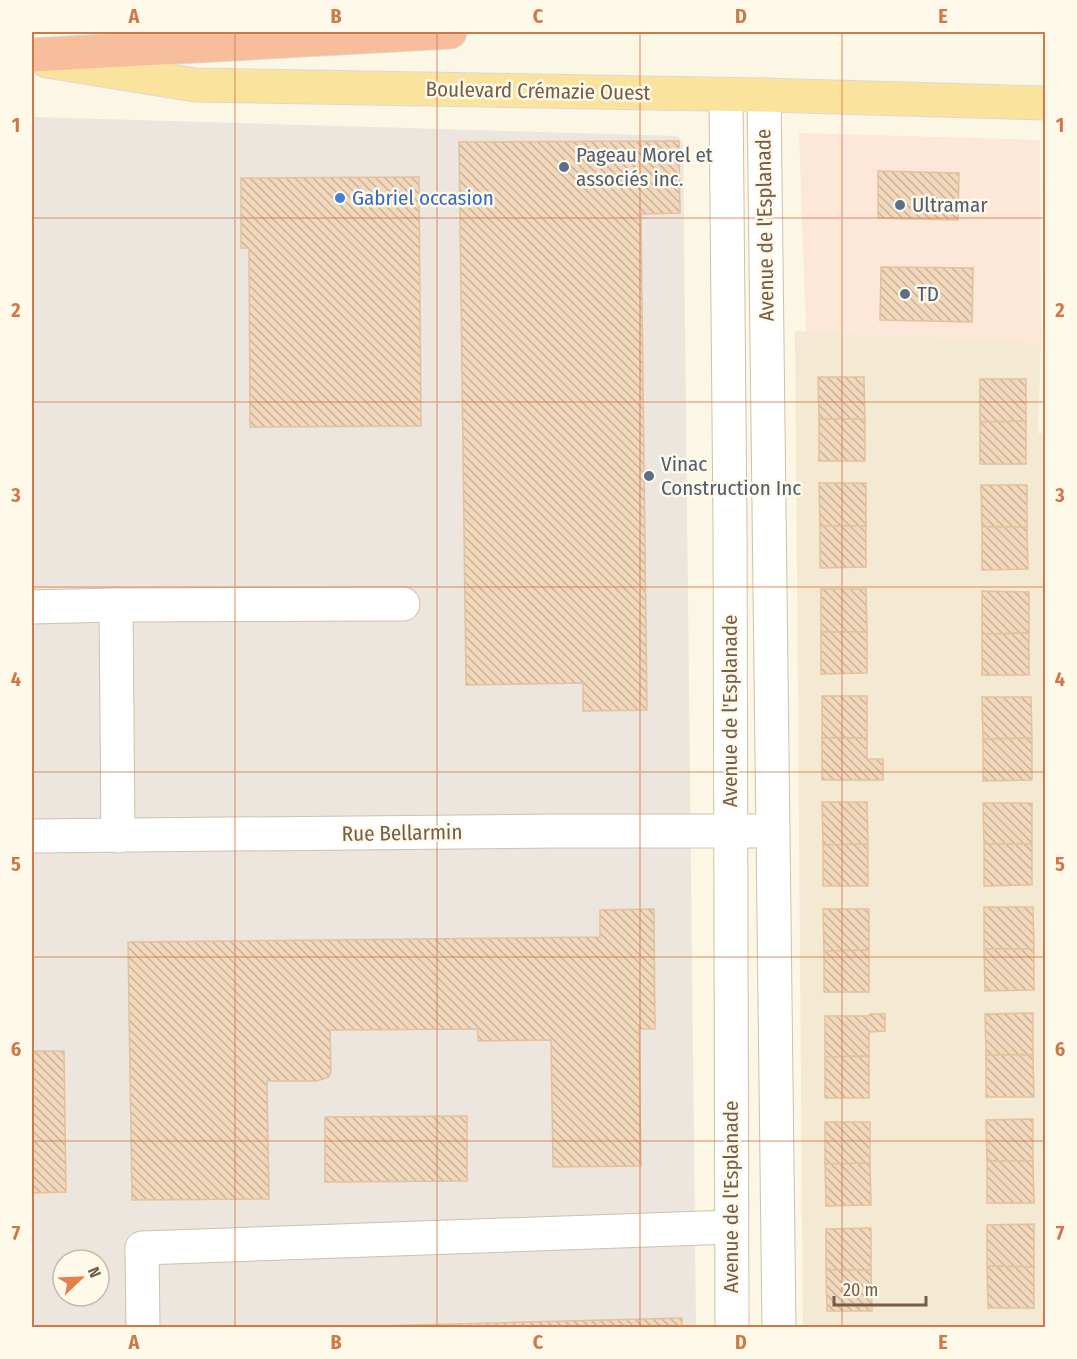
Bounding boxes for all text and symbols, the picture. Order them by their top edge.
text: A [128,4,141,28]
text: B [330,4,342,28]
text: C [533,4,544,28]
text: D [735,4,747,28]
text: E [938,4,948,28]
street label: Boulevard Crémazie Ouest [425,76,651,106]
text: 1 [12,113,20,137]
text: 1 [1056,113,1064,137]
street label: Avenue de l'Esplanade [750,128,780,322]
place label: Pageau Morel et associés inc. [576,142,713,192]
marker: Pageau Morel et associés inc. [557,160,571,174]
place label: Gabriel occasion [352,185,494,211]
marker: Gabriel occasion [333,191,347,205]
place label: Ultramar [912,192,988,218]
marker: Ultramar [893,198,907,212]
place label: TD [917,281,939,307]
marker: TD [898,287,912,301]
text: 2 [10,298,21,322]
text: 2 [1054,298,1065,322]
place label: Vinac Construction Inc [661,451,801,501]
marker: Vinac Construction Inc [642,469,656,483]
text: 3 [10,483,21,507]
text: 3 [1054,483,1065,507]
street label: Avenue de l'Esplanade [717,615,743,807]
text: 4 [11,667,21,691]
text: 4 [1055,667,1065,691]
street label: Rue Bellarmin [341,819,463,847]
text: 5 [11,852,21,876]
text: 5 [1055,852,1065,876]
text: 6 [11,1037,21,1061]
text: 6 [1055,1037,1065,1061]
street label: Avenue de l'Esplanade [718,1101,744,1293]
text: 7 [12,1221,21,1245]
text: 7 [1056,1221,1065,1245]
north arrow [51,1248,111,1308]
text: N [84,1264,105,1280]
scale bar [834,1269,926,1307]
text: 20 m [843,1279,878,1301]
text: A [128,1330,141,1354]
text: B [330,1330,342,1354]
text: C [533,1330,544,1354]
text: D [735,1330,747,1354]
text: E [938,1330,948,1354]

